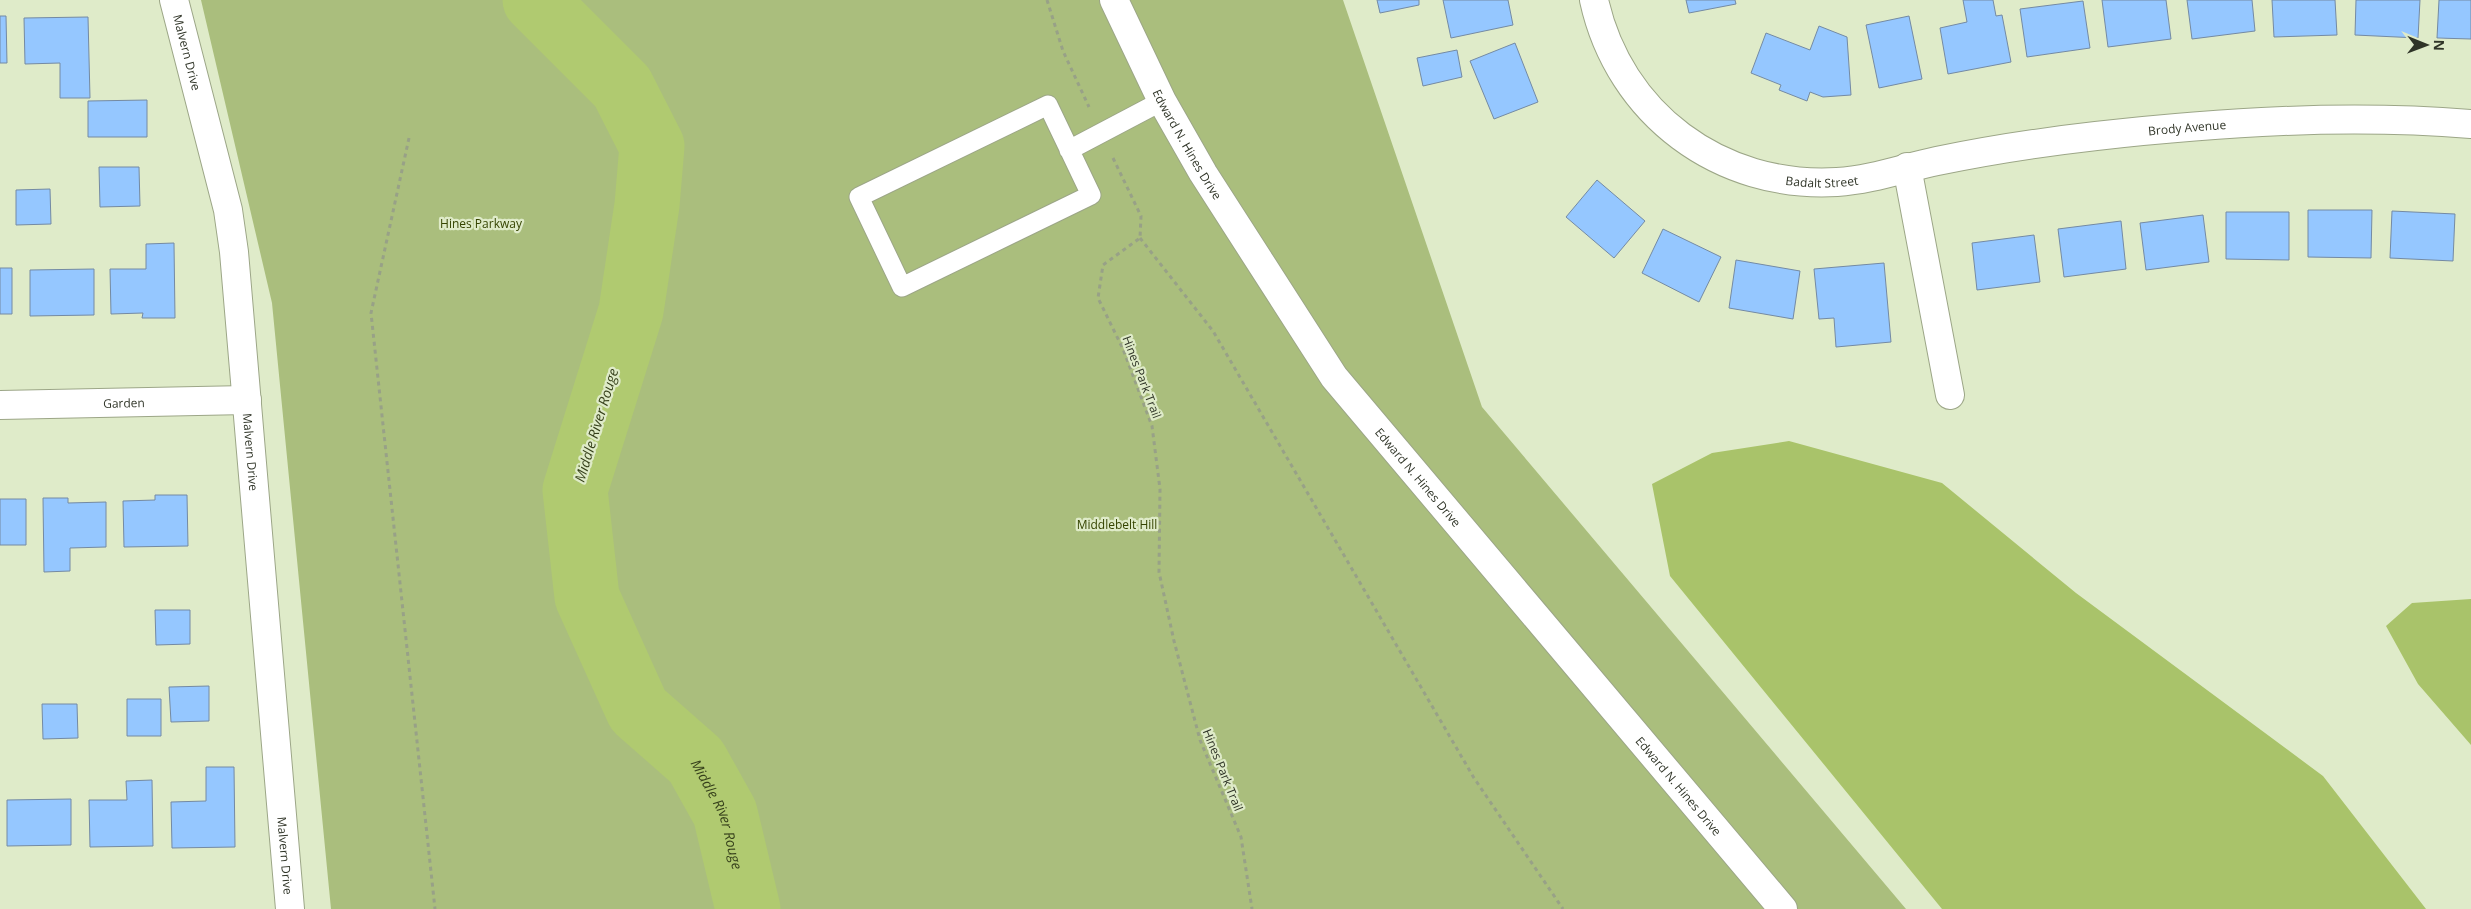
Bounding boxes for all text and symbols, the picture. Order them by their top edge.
street label: Malvern Drive [169,12,205,92]
north arrow [2401,20,2451,70]
text: N [2430,39,2449,51]
street label: Edward N. Hines Drive [1149,86,1226,203]
street label: Brody Avenue [2147,116,2227,139]
street label: Badalt Street [1785,171,1859,191]
park label: Hines Parkway [440,215,523,232]
street label: Hines Park Trail [1118,333,1166,421]
water label: Middle River Rouge [570,366,622,484]
street label: Garden [103,394,145,411]
street label: Malvern Drive [239,412,263,492]
street label: Edward N. Hines Drive [1372,424,1465,530]
park label: Middlebelt Hill [1077,516,1157,533]
street label: Hines Park Trail [1199,726,1247,814]
street label: Edward N. Hines Drive [1632,733,1726,839]
water label: Middle River Rouge [687,755,748,871]
street label: Malvern Drive [274,816,297,895]

